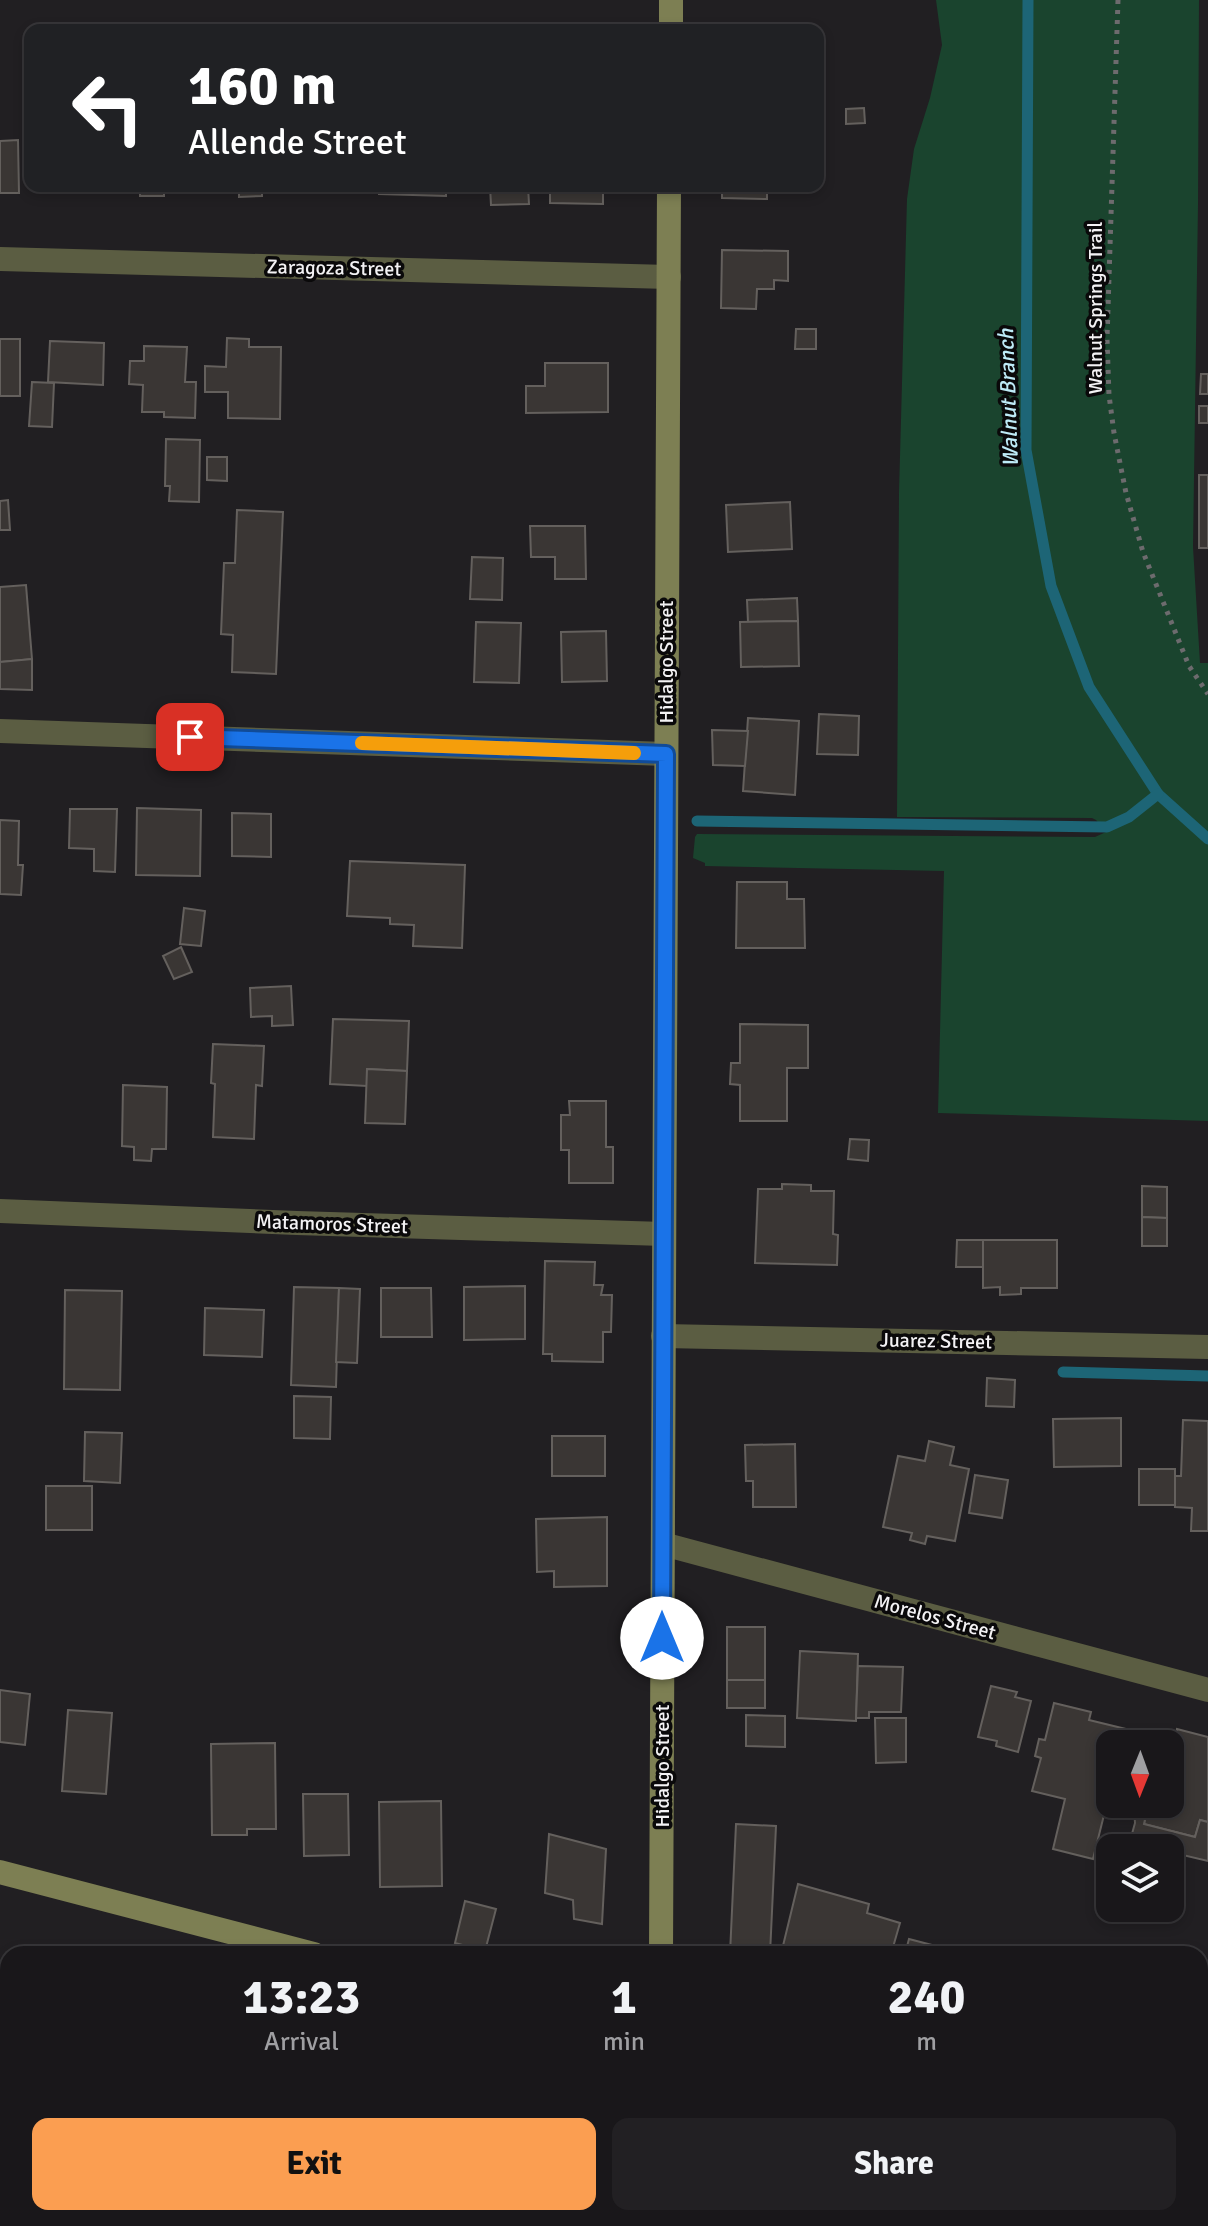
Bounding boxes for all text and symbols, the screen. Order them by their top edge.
text: 160 m [188,51,336,120]
icon: left [56,56,160,160]
text: Allende Street [188,120,407,165]
street label: Walnut Springs Trail [1083,222,1108,394]
street label: Zaragoza Street [267,254,401,282]
water label: Walnut Branch [992,327,1024,468]
street label: Hidalgo Street [654,601,679,723]
pin [156,703,224,771]
icon: arrive [168,715,212,759]
street label: Matamoros Street [256,1209,408,1239]
street label: Juarez Street [880,1328,992,1354]
street label: Morelos Street [871,1589,999,1645]
position arrow [620,1596,704,1680]
street label: Hidalgo Street [650,1705,675,1827]
north arrow [1096,1730,1184,1818]
map controls [1096,1730,1184,1922]
button: layers [1096,1834,1184,1922]
text: 13:23 [243,1968,360,2027]
text: 1 [611,1968,637,2027]
text: 240 [888,1968,965,2027]
text: Arrival [264,2026,339,2058]
text: min [603,2026,645,2058]
text: m [916,2026,937,2058]
button: Exit [32,2118,596,2210]
button: Share [612,2118,1176,2210]

